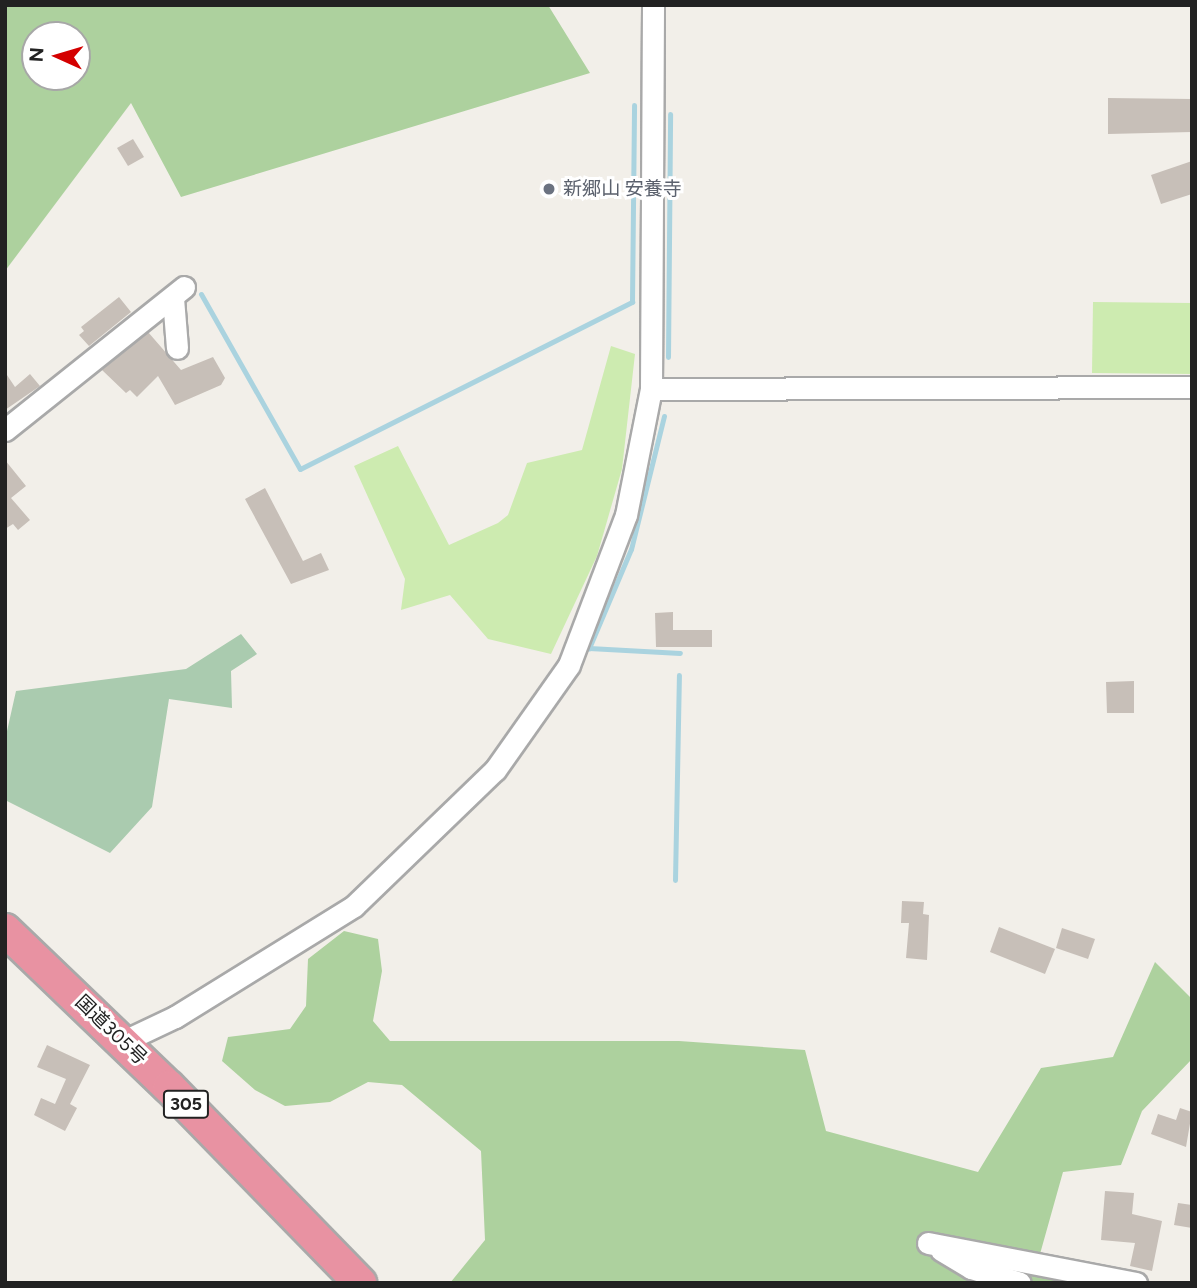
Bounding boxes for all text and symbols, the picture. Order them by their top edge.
north arrow [21,21,91,91]
text: N [25,47,49,63]
place label: 新郷山 安養寺 [563,178,682,200]
marker: 新郷山 安養寺 [541,181,557,197]
street label: 国道305号 [71,990,151,1070]
road number: 305 [162,1090,210,1119]

